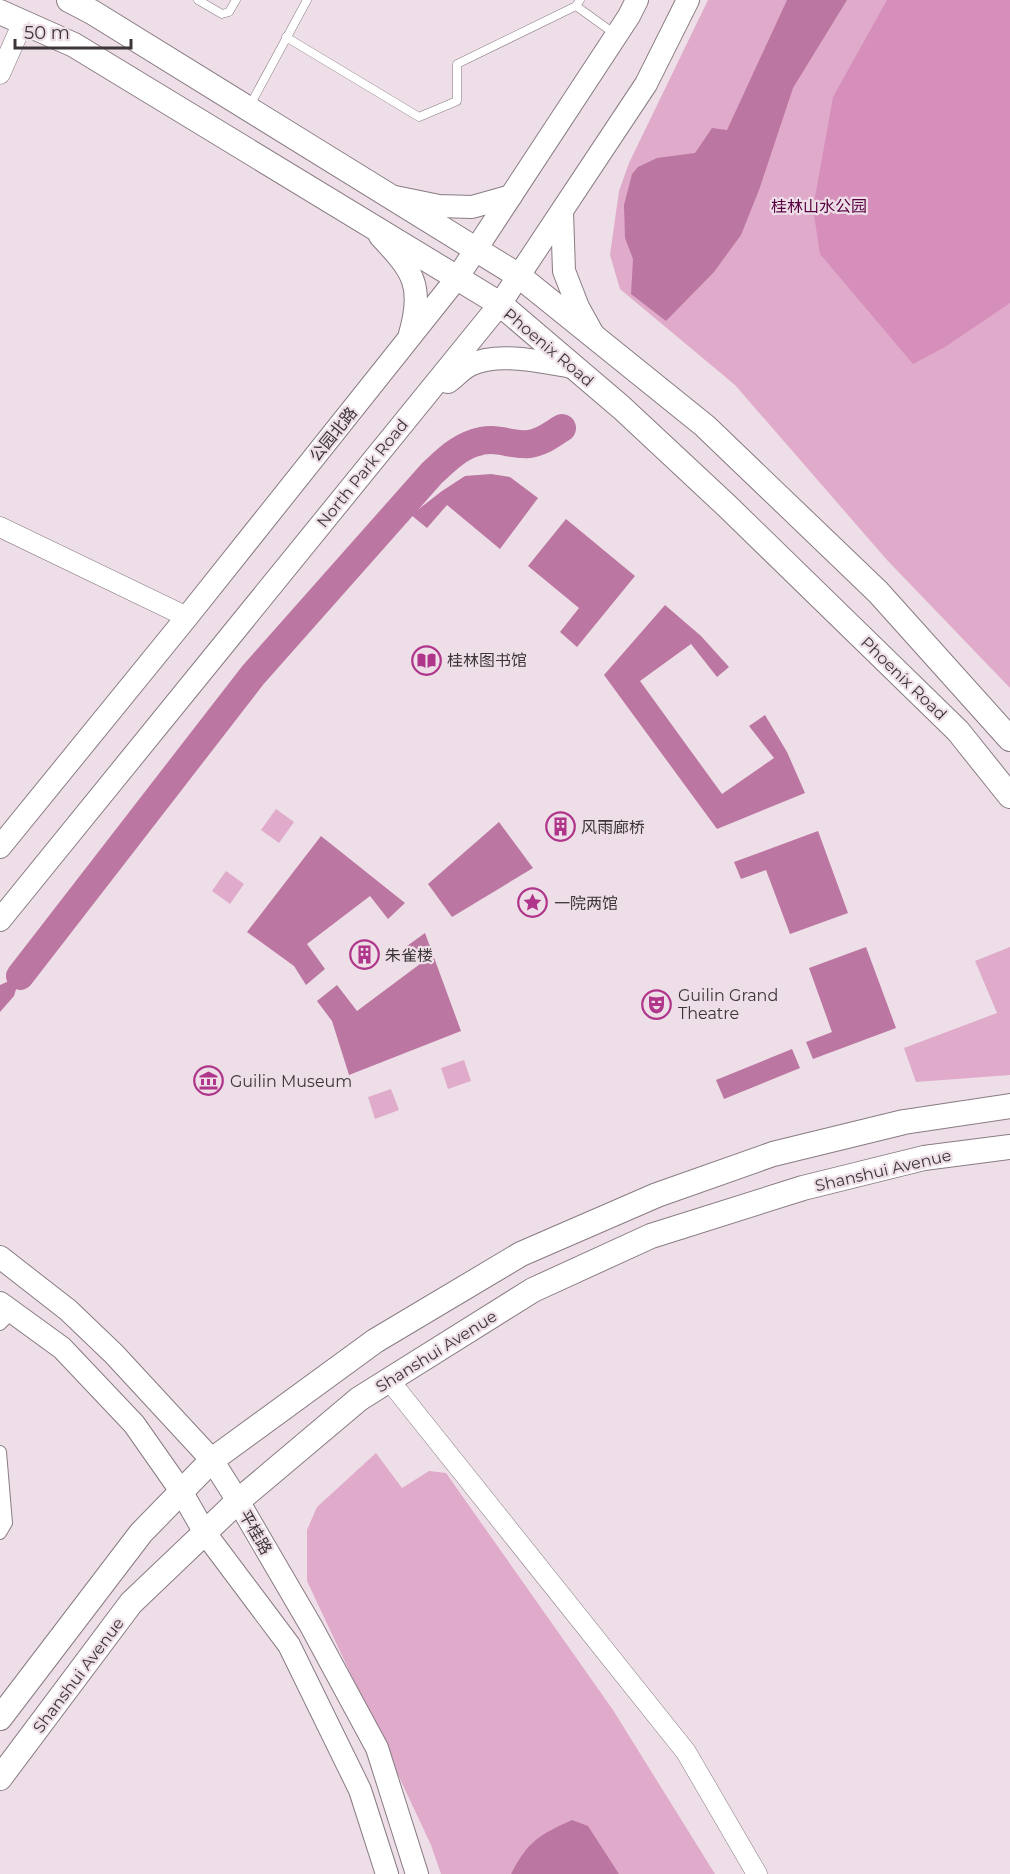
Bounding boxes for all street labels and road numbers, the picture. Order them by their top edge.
street label: Phoenix Road [500,304,598,391]
street label: 公园北路 [306,403,361,465]
street label: North Park Road [313,415,412,531]
street label: Phoenix Road [857,633,950,724]
street label: Shanshui Avenue [813,1146,953,1195]
street label: Shanshui Avenue [372,1306,500,1396]
street label: 平桂路 [235,1507,276,1558]
street label: Shanshui Avenue [29,1614,128,1737]

